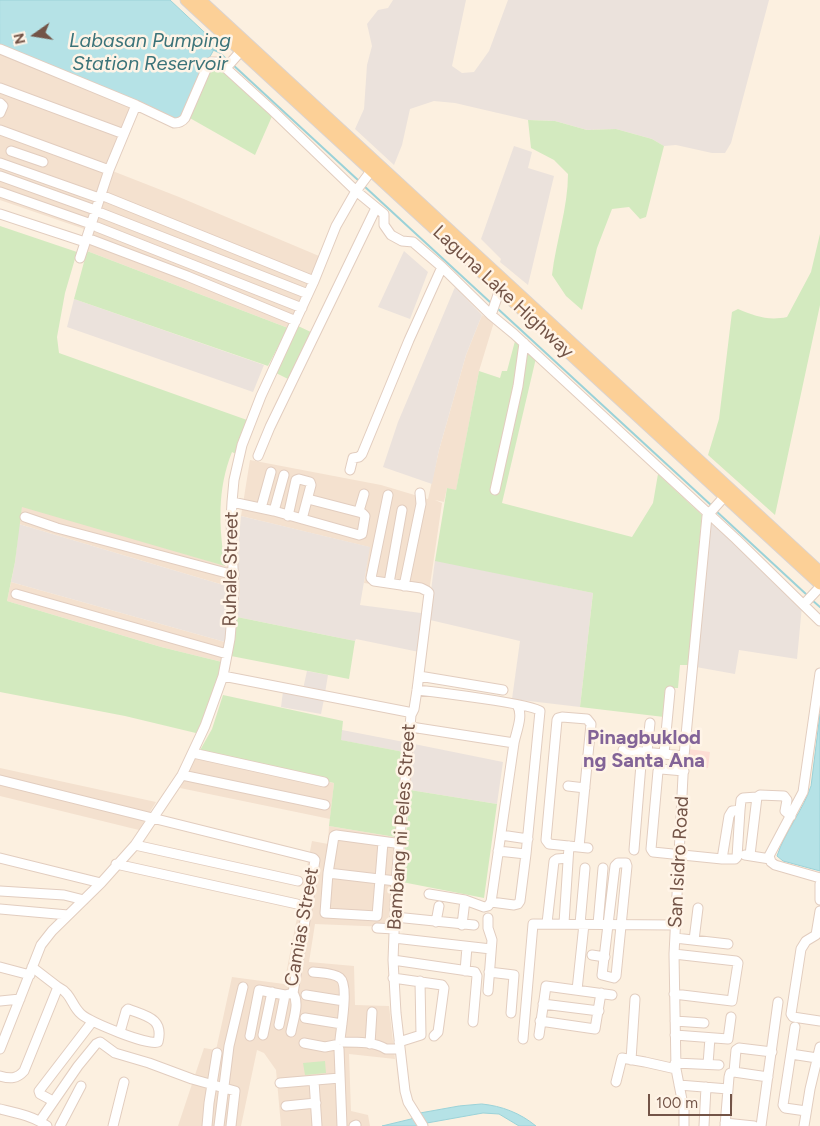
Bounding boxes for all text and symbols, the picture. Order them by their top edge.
north arrow [10,10,60,60]
water label: Labasan Pumping Station Reservoir [69,29,231,76]
text: N [10,31,29,46]
street label: Laguna Lake Highway [428,221,578,363]
street label: Ruhale Street [219,511,243,627]
street label: Bambang ni Peles Street [383,723,421,931]
district label: Pinagbuklod ng Santa Ana [583,726,705,773]
street label: San Isidro Road [664,795,694,929]
street label: Camias Street [280,866,324,988]
scale bar [650,1084,734,1116]
text: 100 m [656,1094,698,1112]

